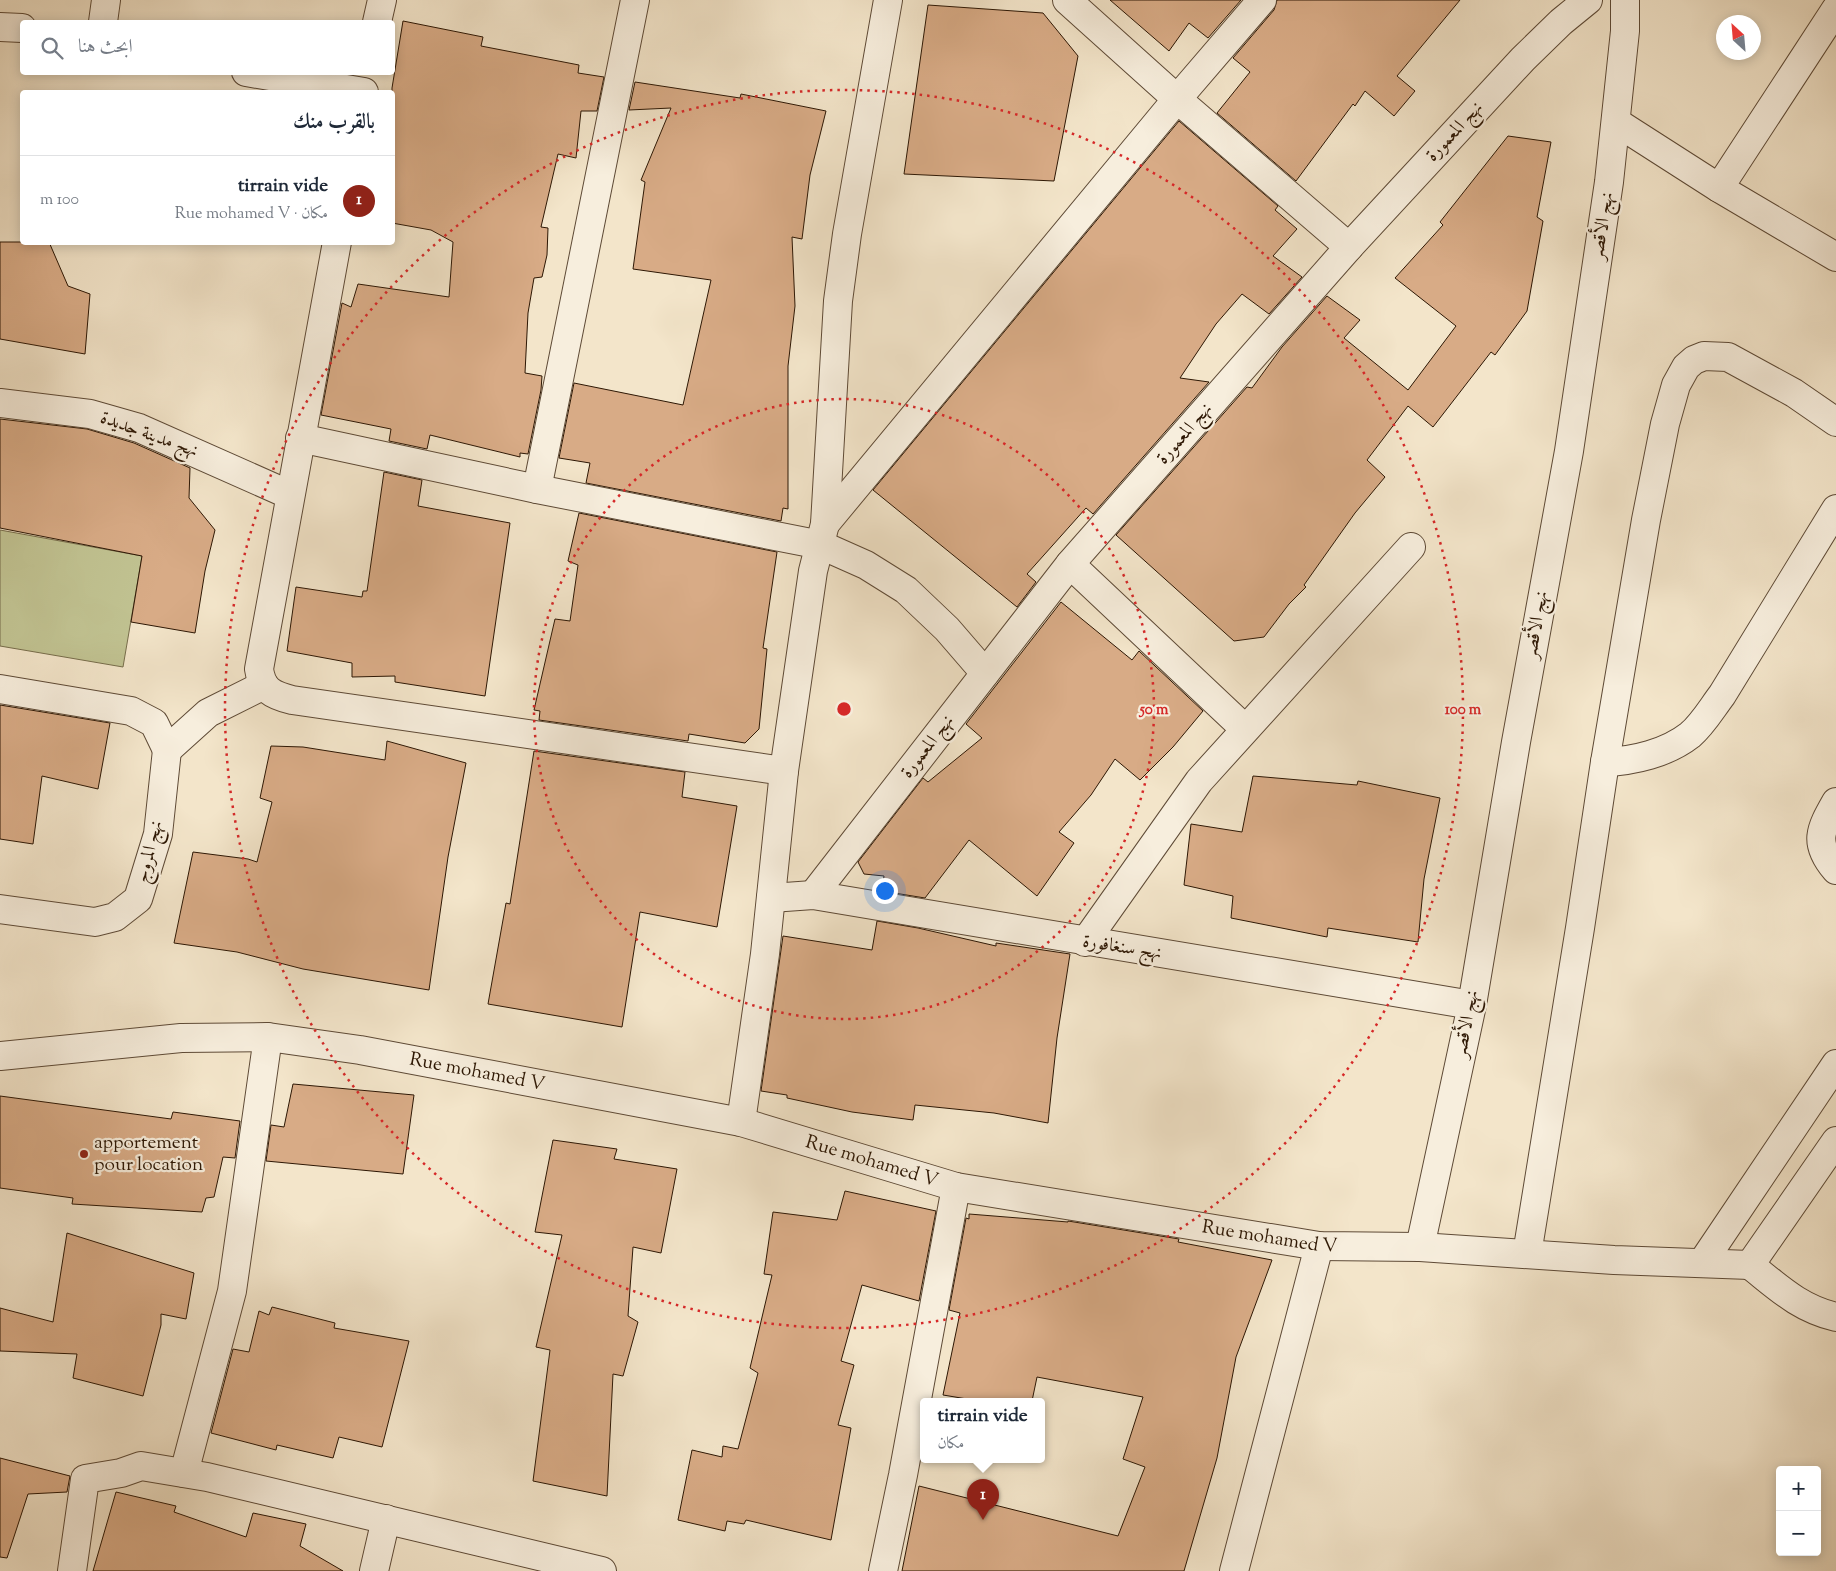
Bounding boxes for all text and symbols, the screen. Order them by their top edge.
north arrow [1716,15,1761,60]
search box [20,20,395,75]
icon: search [38,34,66,62]
text: ابحث هنا [78,34,133,61]
street label: نهج المعمورة [1420,96,1492,170]
text: بالقرب منك [293,108,375,138]
text: tirrain vide [238,173,328,200]
text: 100 m [40,189,79,212]
text: 1 [356,189,362,212]
street label: نهج الأقصر [1582,190,1624,264]
text: مكان · Rue mohamed V [175,203,328,226]
street label: نهج المعمورة [1151,397,1221,472]
street label: نهج مدينة جديدة [96,405,202,467]
street label: نهج الأقصر [1515,589,1558,663]
centre of rings [835,700,853,718]
text: 50 m [1139,700,1169,721]
text: 100 m [1445,700,1482,721]
street label: نهج المعمورة [895,710,963,786]
street label: نهج المروج [129,818,173,887]
your location [872,878,898,904]
street label: نهج سنغافورة [1080,928,1164,970]
street label: نهج الأقصر [1445,987,1489,1062]
street label: Rue mohamed V [407,1046,547,1098]
street label: Rue mohamed V [802,1129,941,1194]
place label: apportement pour location [94,1130,203,1179]
marker: apportement pour location [78,1148,90,1160]
street label: Rue mohamed V [1200,1214,1338,1260]
popup [920,1398,1045,1463]
text: tirrain vide [937,1403,1028,1430]
text: مكان [937,1433,964,1456]
map controls [1776,1466,1821,1556]
button: + [1776,1466,1821,1511]
pin: 1 [967,1479,999,1520]
button: − [1776,1511,1821,1556]

